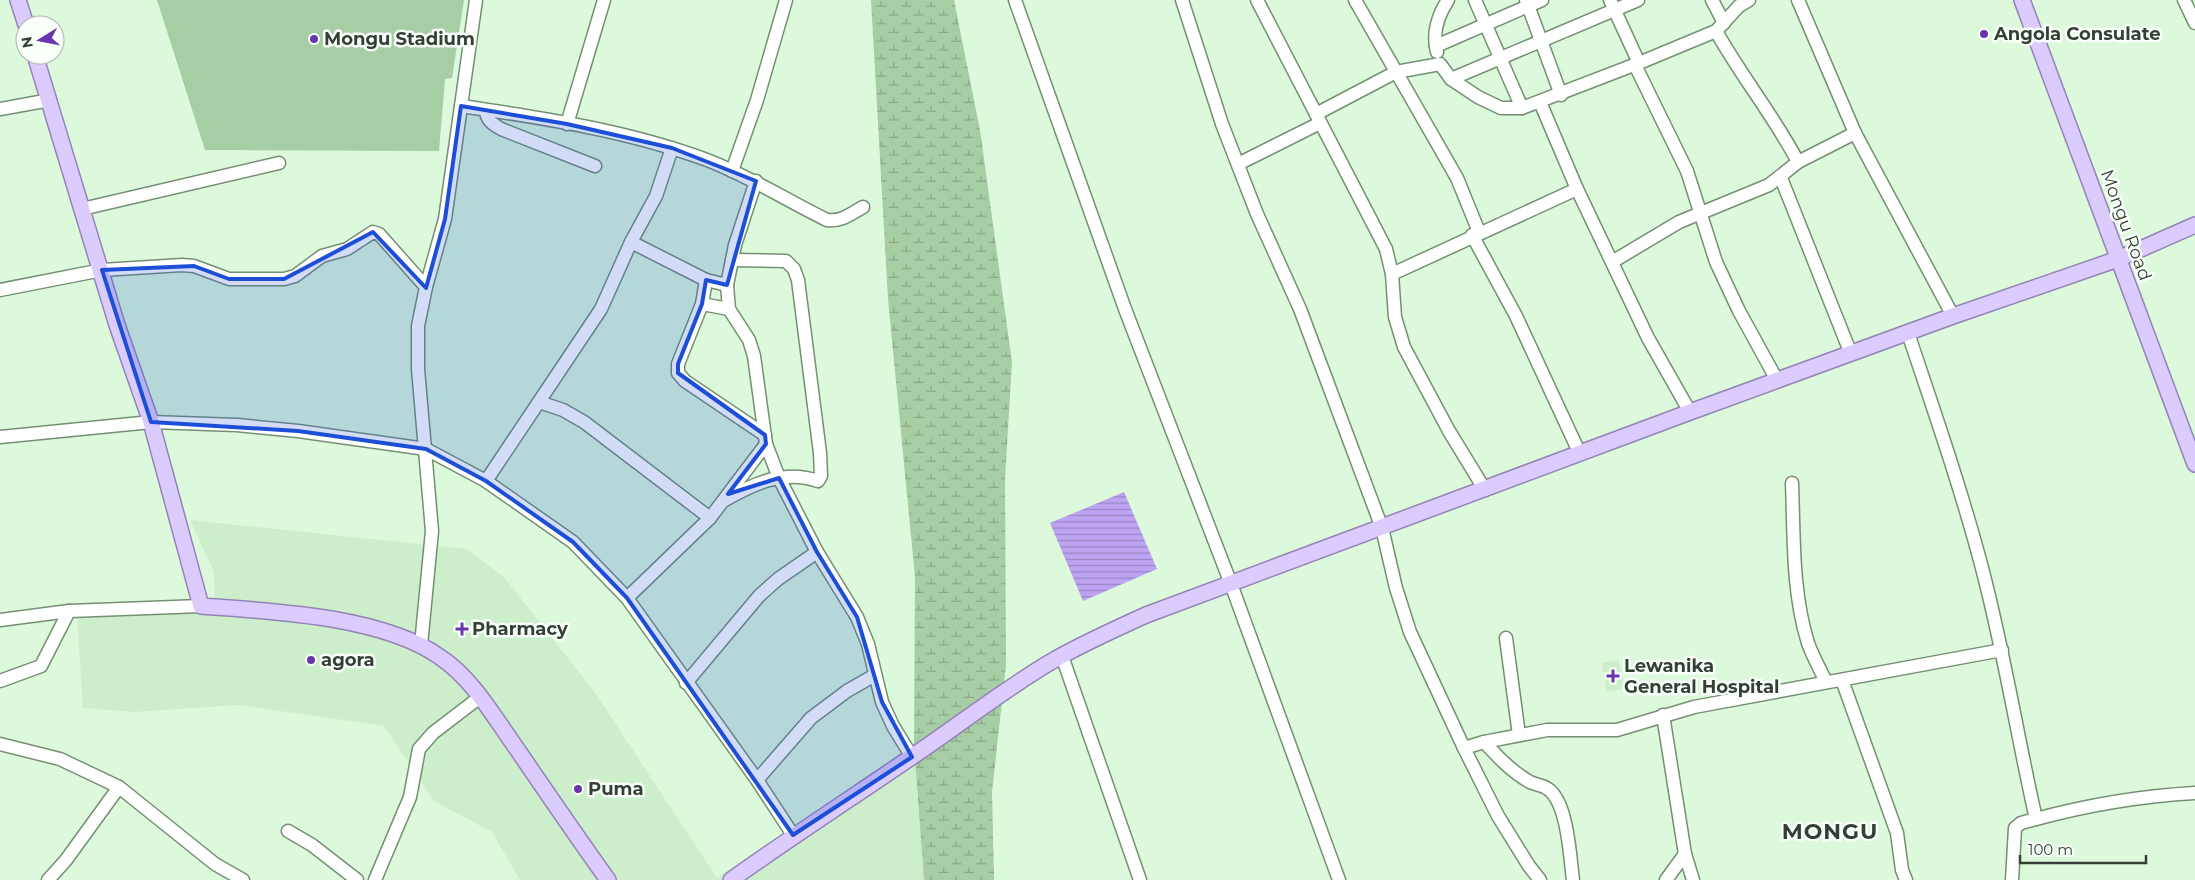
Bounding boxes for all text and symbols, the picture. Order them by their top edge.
north arrow [15,15,65,65]
place label: Angola Consulate [1993,23,2161,45]
place label: Mongu Stadium [324,28,475,50]
marker: Angola Consulate [1978,28,1990,40]
marker: Mongu Stadium [308,33,320,45]
text: N [17,35,37,49]
street label: Mongu Road [2096,166,2156,284]
place label: Pharmacy [472,618,568,640]
marker: Pharmacy [456,623,468,635]
place label: agora [321,649,375,671]
marker: agora [305,654,317,666]
place label: Lewanika General Hospital [1624,655,1780,698]
marker: Lewanika General Hospital [1606,669,1620,683]
place label: Puma [588,778,644,800]
marker: Puma [572,783,584,795]
district label: MONGU [1782,818,1878,845]
scale bar [2020,832,2146,864]
text: 100 m [2028,840,2073,859]

